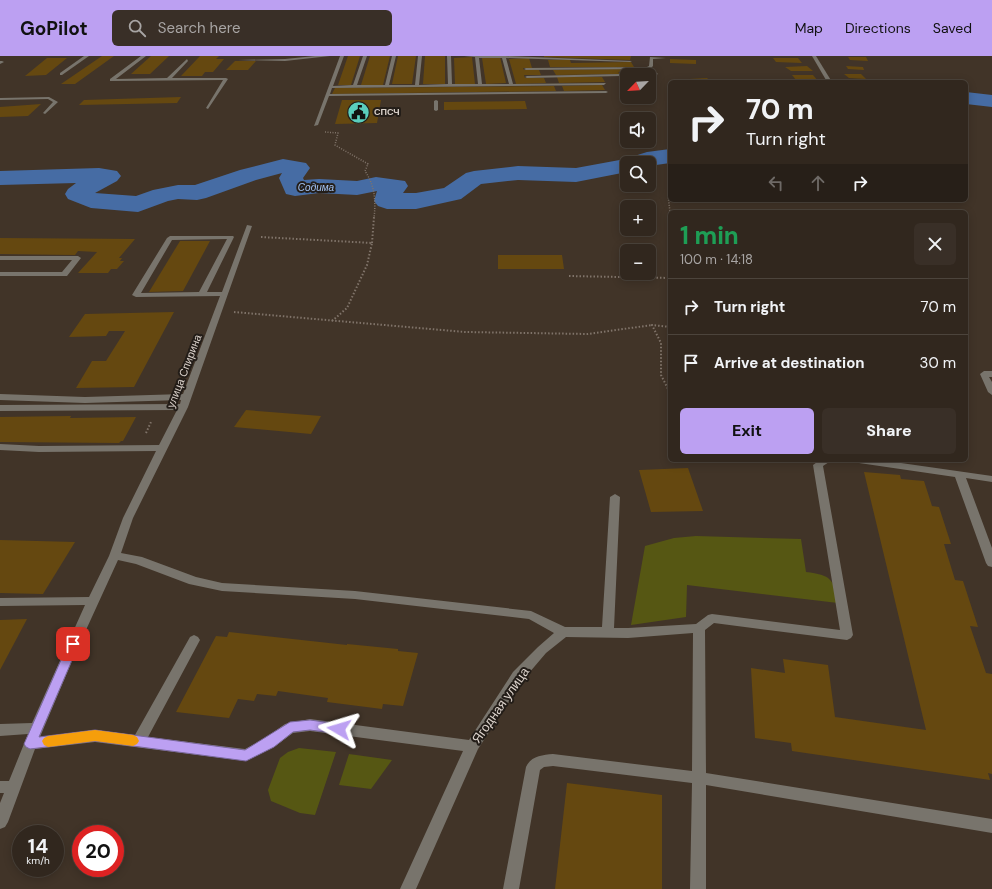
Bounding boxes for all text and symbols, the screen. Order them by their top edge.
search box [112,10,392,46]
text: GoPilot [20,16,88,41]
icon: search [126,17,148,39]
text: Search here [158,18,241,38]
text: Map [795,19,823,37]
text: Directions [845,19,911,37]
text: Saved [933,19,972,37]
north arrow [620,68,656,104]
map controls [620,68,656,280]
text: 70 m [746,91,814,128]
icon: right [680,96,732,148]
public building icon: СПСЧ [346,99,372,125]
place label: СПСЧ [374,106,400,118]
button: sound [620,112,656,148]
text: Turn right [746,127,826,151]
button: search [620,156,656,192]
icon: left [765,172,787,194]
icon: ahead [807,172,829,194]
icon: right [849,172,871,194]
water label: Содима [298,181,335,194]
button: + [620,200,656,236]
text: 1 min [680,220,739,251]
button: close [914,223,956,265]
button: − [620,244,656,280]
text: 100 m · 14:18 [680,251,753,268]
icon: right [680,296,702,318]
text: Turn right [714,297,785,317]
text: 70 m [921,297,956,317]
street label: улица Спирина [164,331,205,410]
icon: arrive [680,352,702,374]
text: Arrive at destination [714,353,865,373]
text: 30 m [920,353,956,373]
button: Exit [680,408,814,454]
button: Share [822,408,956,454]
pin [56,627,90,661]
icon: arrive [62,633,84,655]
street label: Ягодная улица [468,663,533,747]
position arrow [318,708,360,750]
speed limit sign: 20 [72,825,124,877]
text: 14 [28,833,48,859]
text: km/h [26,854,50,867]

